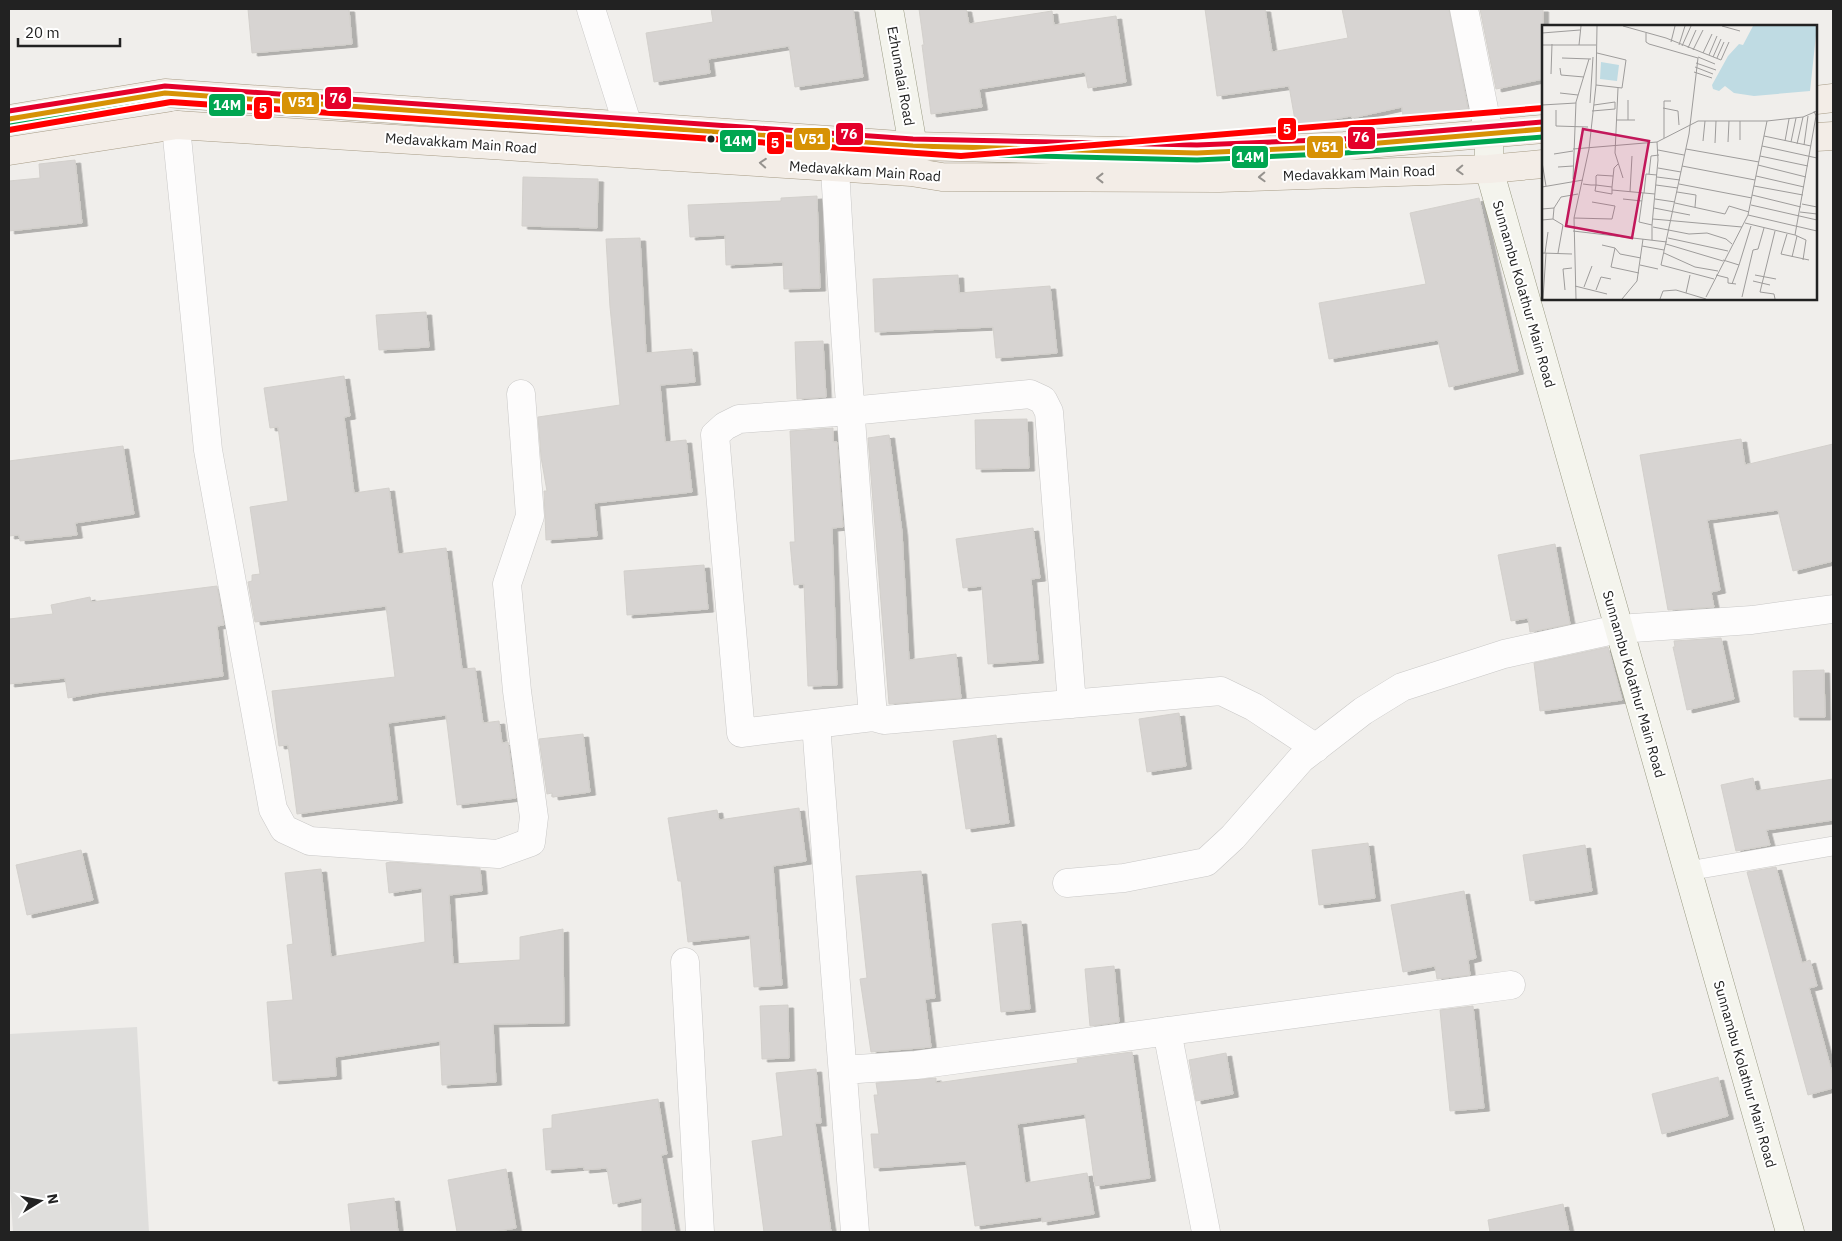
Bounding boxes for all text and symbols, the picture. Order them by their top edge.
scale bar [18,15,120,47]
text: 20 m [25,23,60,42]
street label: Ezhumalai Road [883,25,919,127]
inset map [1542,25,1817,300]
line badge: 76 [324,86,352,110]
text: 76 [330,89,346,107]
line badge: V51 [281,91,320,115]
line badge: 14M [208,93,246,117]
text: V51 [288,93,315,111]
text: 14M [213,96,241,114]
line badge: 5 [253,96,273,120]
text: 5 [259,99,267,117]
line badge: 5 [1277,117,1297,141]
text: 5 [1283,120,1291,138]
line badge: 76 [835,122,864,146]
text: 76 [841,125,857,143]
line badge: 76 [1347,126,1376,150]
line badge: V51 [793,127,831,151]
text: 76 [1353,128,1369,146]
street label: Medavakkam Main Road [384,129,538,157]
line badge: 14M [719,129,757,153]
text: V51 [799,130,826,148]
line badge: 5 [766,131,785,155]
text: 14M [724,132,752,150]
unlabelled marker [706,134,716,144]
text: 5 [771,134,779,152]
line badge: V51 [1306,135,1344,159]
text: V51 [1312,138,1339,156]
line badge: 14M [1231,145,1269,169]
text: 14M [1236,148,1264,166]
street label: Medavakkam Main Road [788,157,942,185]
one-way arrow [759,158,767,169]
street label: Medavakkam Main Road [1283,161,1435,185]
one-way arrow [1456,164,1464,175]
one-way arrow [1258,172,1266,182]
one-way arrow [1096,173,1104,183]
street label: Sunnambu Kolathur Main Road [1489,198,1559,390]
street label: Sunnambu Kolathur Main Road [1599,588,1669,780]
street label: Sunnambu Kolathur Main Road [1710,978,1780,1170]
north arrow [15,1176,65,1226]
text: N [43,1192,63,1205]

